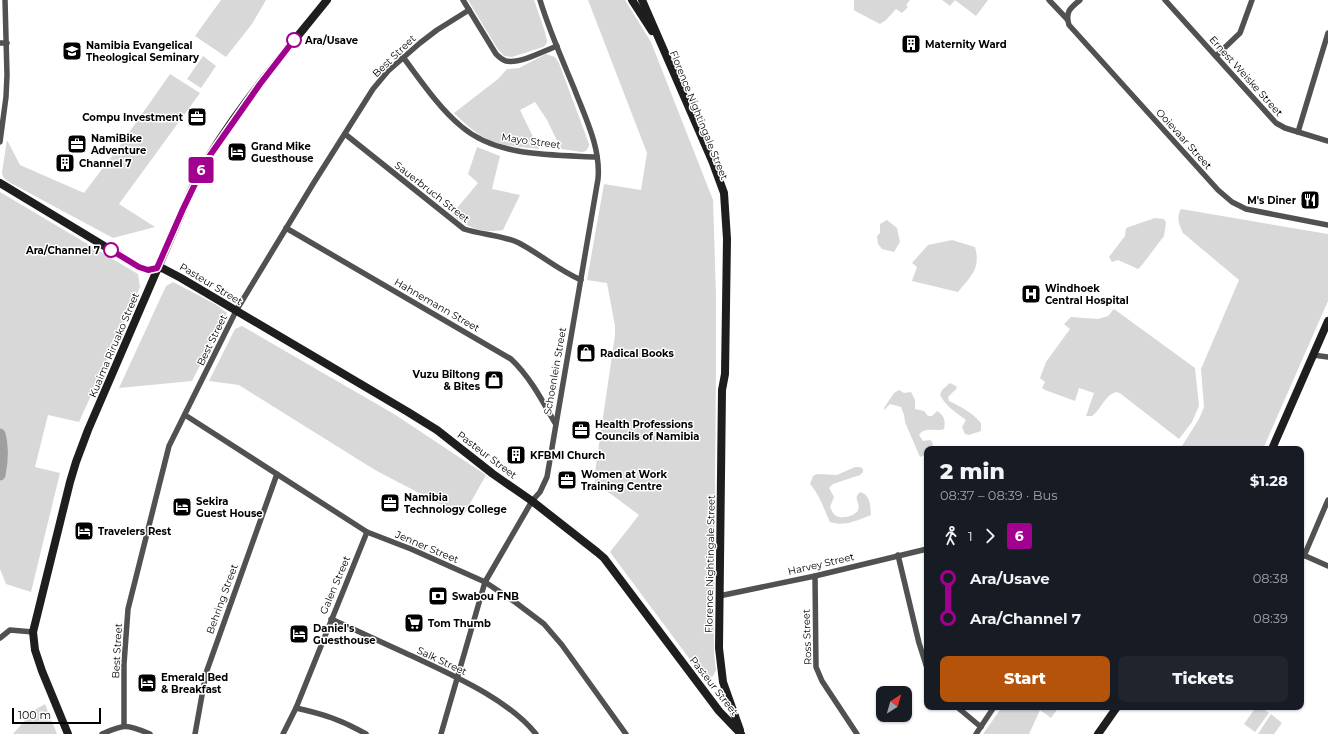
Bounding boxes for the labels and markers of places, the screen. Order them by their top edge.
marker: Ara/Usave [286,32,302,48]
building icon: Maternity Ward [900,33,922,55]
place label: Ara/Usave [304,34,358,47]
place label: Maternity Ward [925,38,1007,51]
place label: Namibia Evangelical Theological Seminary [86,39,200,64]
school or university icon: Namibia Evangelical Theological Seminary [61,40,83,62]
office icon: Compu Investment [186,106,208,128]
place label: Compu Investment [82,111,184,124]
place label: NamiBike Adventure [90,132,146,157]
office icon: NamiBike Adventure [66,133,88,155]
place label: Grand Mike Guesthouse [251,140,314,165]
hotel icon: Grand Mike Guesthouse [226,141,248,163]
building icon: Channel 7 [54,152,76,174]
place label: Channel 7 [79,157,132,170]
restaurant icon: M's Diner [1299,189,1321,211]
place label: M's Diner [1247,194,1297,207]
marker: Ara/Channel 7 [103,242,119,258]
place label: Ara/Channel 7 [25,244,100,257]
place label: Windhoek Central Hospital [1045,282,1129,307]
hospital icon: Windhoek Central Hospital [1020,283,1042,305]
shop icon: Radical Books [575,342,597,364]
place label: Radical Books [600,347,674,360]
place label: Vuzu Biltong & Bites [412,368,481,393]
shop icon: Vuzu Biltong & Bites [483,369,505,391]
place label: Health Professions Councils of Namibia [595,418,700,443]
office icon: Health Professions Councils of Namibia [570,419,592,441]
building icon: KFBMI Church [505,444,527,466]
place label: KFBMI Church [530,449,605,462]
place label: Women at Work Training Centre [581,468,667,493]
office icon: Women at Work Training Centre [556,469,578,491]
place label: Namibia Technology College [404,491,507,516]
office icon: Namibia Technology College [379,492,401,514]
place label: Sekira Guest House [196,495,263,520]
hotel icon: Sekira Guest House [171,496,193,518]
hotel icon: Travelers Rest [73,520,95,542]
place label: Travelers Rest [98,525,172,538]
bank icon: Swabou FNB [427,585,449,607]
place label: Swabou FNB [452,590,519,603]
supermarket icon: Tom Thumb [403,612,425,634]
place label: Tom Thumb [428,617,491,630]
place label: Daniel's Guesthouse [313,622,376,647]
hotel icon: Daniel's Guesthouse [288,623,310,645]
place label: Emerald Bed & Breakfast [161,671,228,696]
hotel icon: Emerald Bed & Breakfast [136,672,158,694]

